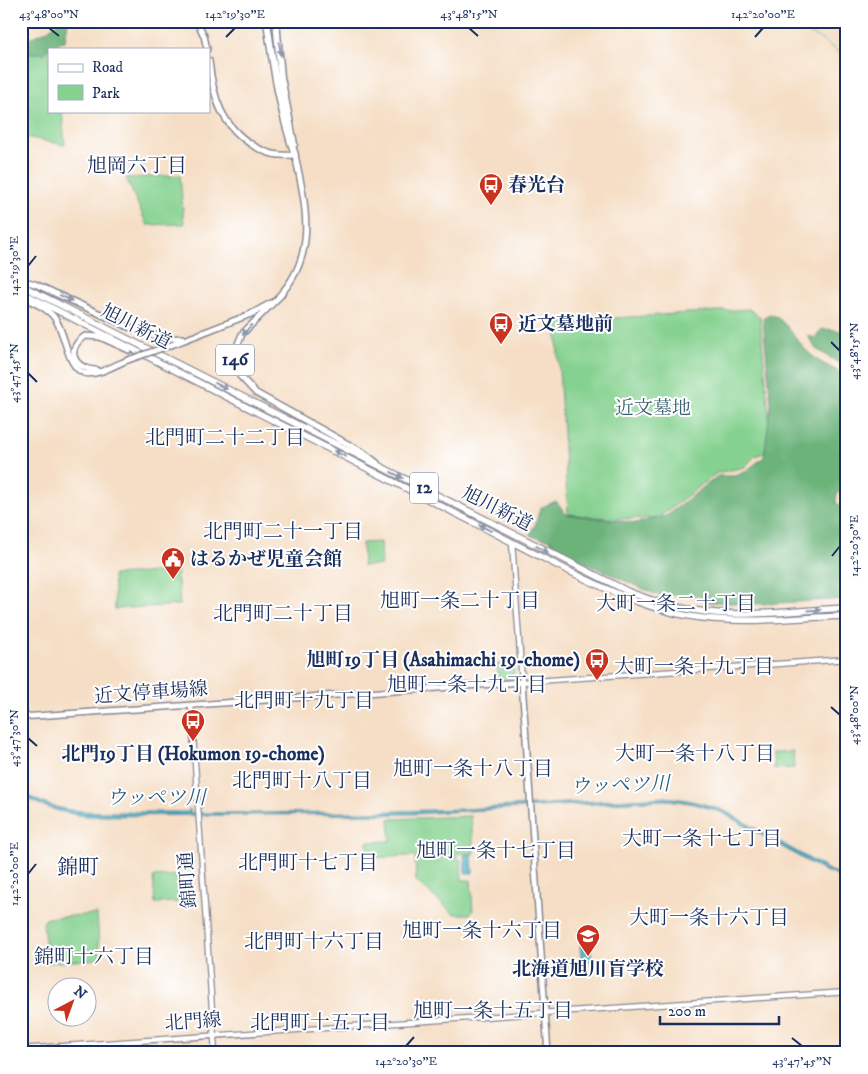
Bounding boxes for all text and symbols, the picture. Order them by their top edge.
text: 43°48'00"N [19,7,79,22]
text: 142°19'30"E [205,7,265,22]
text: 43°48'15"N [440,7,498,22]
text: 142°20'00"E [731,7,795,22]
one-way arrow [276,42,284,58]
legend [48,48,210,112]
text: Road [92,58,124,77]
text: Park [92,84,121,103]
district label: 旭岡六丁目 [87,154,187,179]
bus stop icon: 春光台 [478,172,504,206]
place label: 春光台 [508,174,565,197]
text: 142°19'30"E [7,236,22,296]
one-way arrow [59,295,73,303]
street label: 旭川新道 [97,299,175,355]
bus stop icon: 近文墓地前 [488,311,514,345]
place label: 近文墓地前 [518,313,613,336]
text: 43°48'15"N [847,322,862,380]
one-way arrow [242,324,253,336]
text: 43°47'45"N [7,343,22,403]
road number: 146 [216,344,254,376]
one-way arrow [214,382,228,390]
park label: 近文墓地 [615,397,691,420]
district label: 北門町二十二丁目 [145,426,305,451]
one-way arrow [333,450,347,458]
one-way arrow [390,471,405,479]
road number: 12 [410,472,438,503]
street label: 旭川新道 [458,481,536,537]
text: 142°20'30"E [847,515,862,577]
district label: 北門町二十一丁目 [203,520,363,545]
one-way arrow [478,523,492,531]
one-way arrow [535,545,549,553]
public building icon: はるかぜ児童会館 [160,546,186,580]
place label: はるかぜ児童会館 [190,548,342,571]
district label: 旭町一条二十丁目 [380,589,540,614]
district label: 大町一条二十丁目 [596,592,756,617]
district label: 北門町二十丁目 [213,602,353,627]
one-way arrow [806,606,822,614]
bus stop icon: 旭町19丁目 (Asahimachi 19-chome) [584,647,610,681]
place label: 旭町19丁目 (Asahimachi 19-chome) [307,649,580,672]
district label: 大町一条十九丁目 [614,655,774,680]
district label: 旭町一条十九丁目 [387,673,547,698]
street label: 近文停車場線 [93,678,209,708]
text: 43°48'00"N [847,685,862,745]
district label: 北門町十九丁目 [234,689,374,714]
bus stop icon: 北門19丁目 (Hokumon 19-chome) [180,708,206,742]
text: 43°47'30"N [7,709,22,767]
district label: 大町一条十八丁目 [615,742,775,767]
place label: 北門19丁目 (Hokumon 19-chome) [61,743,325,766]
district label: 旭町一条十八丁目 [393,757,553,782]
district label: 北門町十八丁目 [232,769,372,794]
water label: ウッペツ川 [570,772,672,800]
water label: ウッペツ川 [106,786,208,811]
district label: 大町一条十七丁目 [622,827,782,852]
district label: 旭町一条十七丁目 [416,839,576,864]
text: 142°20'00"E [7,842,22,906]
street label: 錦町通 [175,851,201,909]
district label: 北門町十七丁目 [238,851,378,876]
district label: 錦町 [57,855,99,881]
district label: 大町一条十六丁目 [629,906,789,931]
district label: 旭町一条十六丁目 [402,919,562,944]
school or university icon: 北海道旭川盲学校 [575,923,601,957]
district label: 北門町十六丁目 [244,930,384,955]
district label: 錦町十六丁目 [34,945,154,970]
place label: 北海道旭川盲学校 [512,958,664,981]
north arrow [48,976,98,1026]
text: N [70,982,90,1004]
scale bar [660,994,779,1026]
district label: 旭町一条十五丁目 [413,999,573,1024]
text: 200 m [668,1002,706,1021]
street label: 北門線 [164,1009,222,1035]
district label: 北門町十五丁目 [250,1011,390,1036]
text: 142°20'30"E [375,1054,437,1069]
text: 43°47'45"N [772,1054,832,1069]

